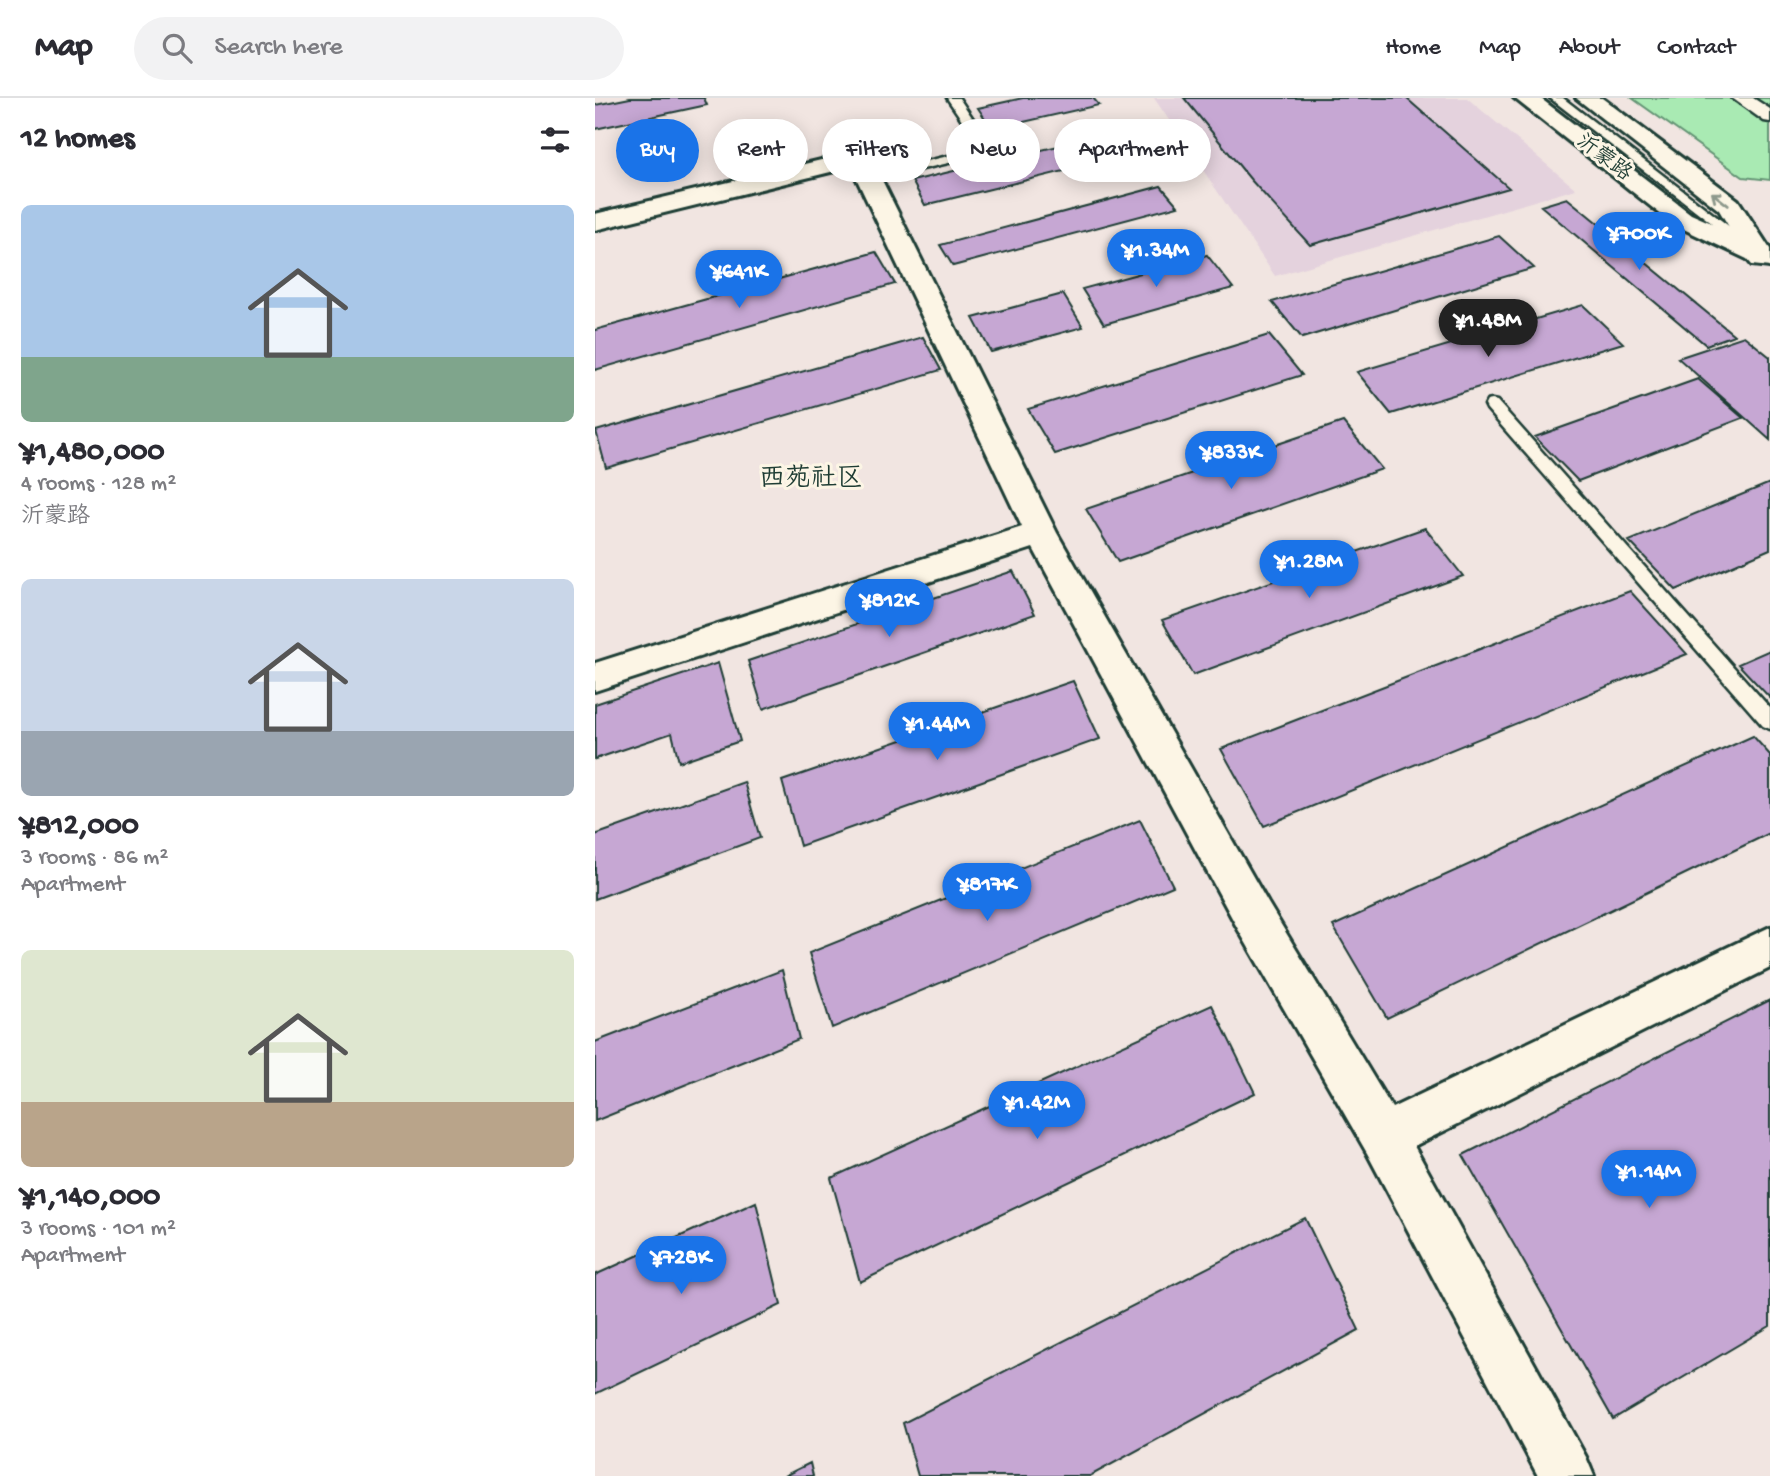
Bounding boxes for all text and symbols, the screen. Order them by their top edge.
search box [134,17,624,80]
text: Map [35,29,92,67]
icon: search [158,29,196,67]
text: Search here [214,33,343,64]
text: Home [1385,34,1441,63]
text: Map [1479,34,1521,63]
text: About [1559,34,1619,63]
text: Contact [1657,34,1735,63]
chip: Buy [616,119,699,182]
chip: Rent [713,119,808,182]
chip: Filters [822,119,932,182]
chip: New [946,119,1040,182]
chip: Apartment [1054,119,1211,182]
icon: filters [536,121,574,159]
text: 12 homes [21,123,134,158]
street label: 沂蒙路 [1570,128,1637,188]
one-way arrow [1711,191,1729,206]
pin: ¥700K [1590,212,1688,272]
text: ¥700K [1608,221,1670,248]
pin: ¥1.34M [1099,230,1213,289]
text: ¥1.34M [1123,238,1189,265]
icon: home [235,250,361,376]
pin: ¥641K [690,250,788,310]
text: ¥641K [711,259,767,286]
pin: ¥1.48M [1431,300,1545,359]
text: ¥1.48M [1455,308,1521,335]
pin: ¥833K [1182,432,1280,491]
text: ¥1,480,000 [21,436,165,471]
text: ¥833K [1201,440,1261,467]
district label: 西苑社区 [759,463,863,496]
text: 4 rooms · 128 m² [21,471,176,498]
text: 沂蒙路 [21,504,90,531]
pin: ¥1.28M [1252,540,1366,600]
text: ¥1.28M [1275,549,1343,576]
pin: ¥812K [840,580,938,639]
text: ¥812K [861,588,917,615]
icon: home [235,624,361,750]
pin: ¥1.44M [880,702,994,762]
text: ¥1.44M [905,711,969,738]
text: ¥812,000 [21,810,139,845]
text: 3 rooms · 86 m² [21,845,168,872]
pin: ¥817K [938,864,1036,923]
text: Apartment [21,872,125,899]
text: ¥817K [958,872,1016,899]
icon: home [235,995,361,1121]
pin: ¥1.42M [980,1082,1094,1141]
text: ¥1.42M [1004,1090,1070,1117]
pin: ¥1.14M [1592,1150,1706,1210]
text: ¥1.14M [1617,1159,1681,1186]
text: ¥1,140,000 [21,1181,160,1216]
text: 3 rooms · 101 m² [21,1216,176,1243]
pin: ¥728K [632,1236,730,1296]
text: Apartment [21,1243,125,1270]
text: ¥728K [651,1245,711,1272]

